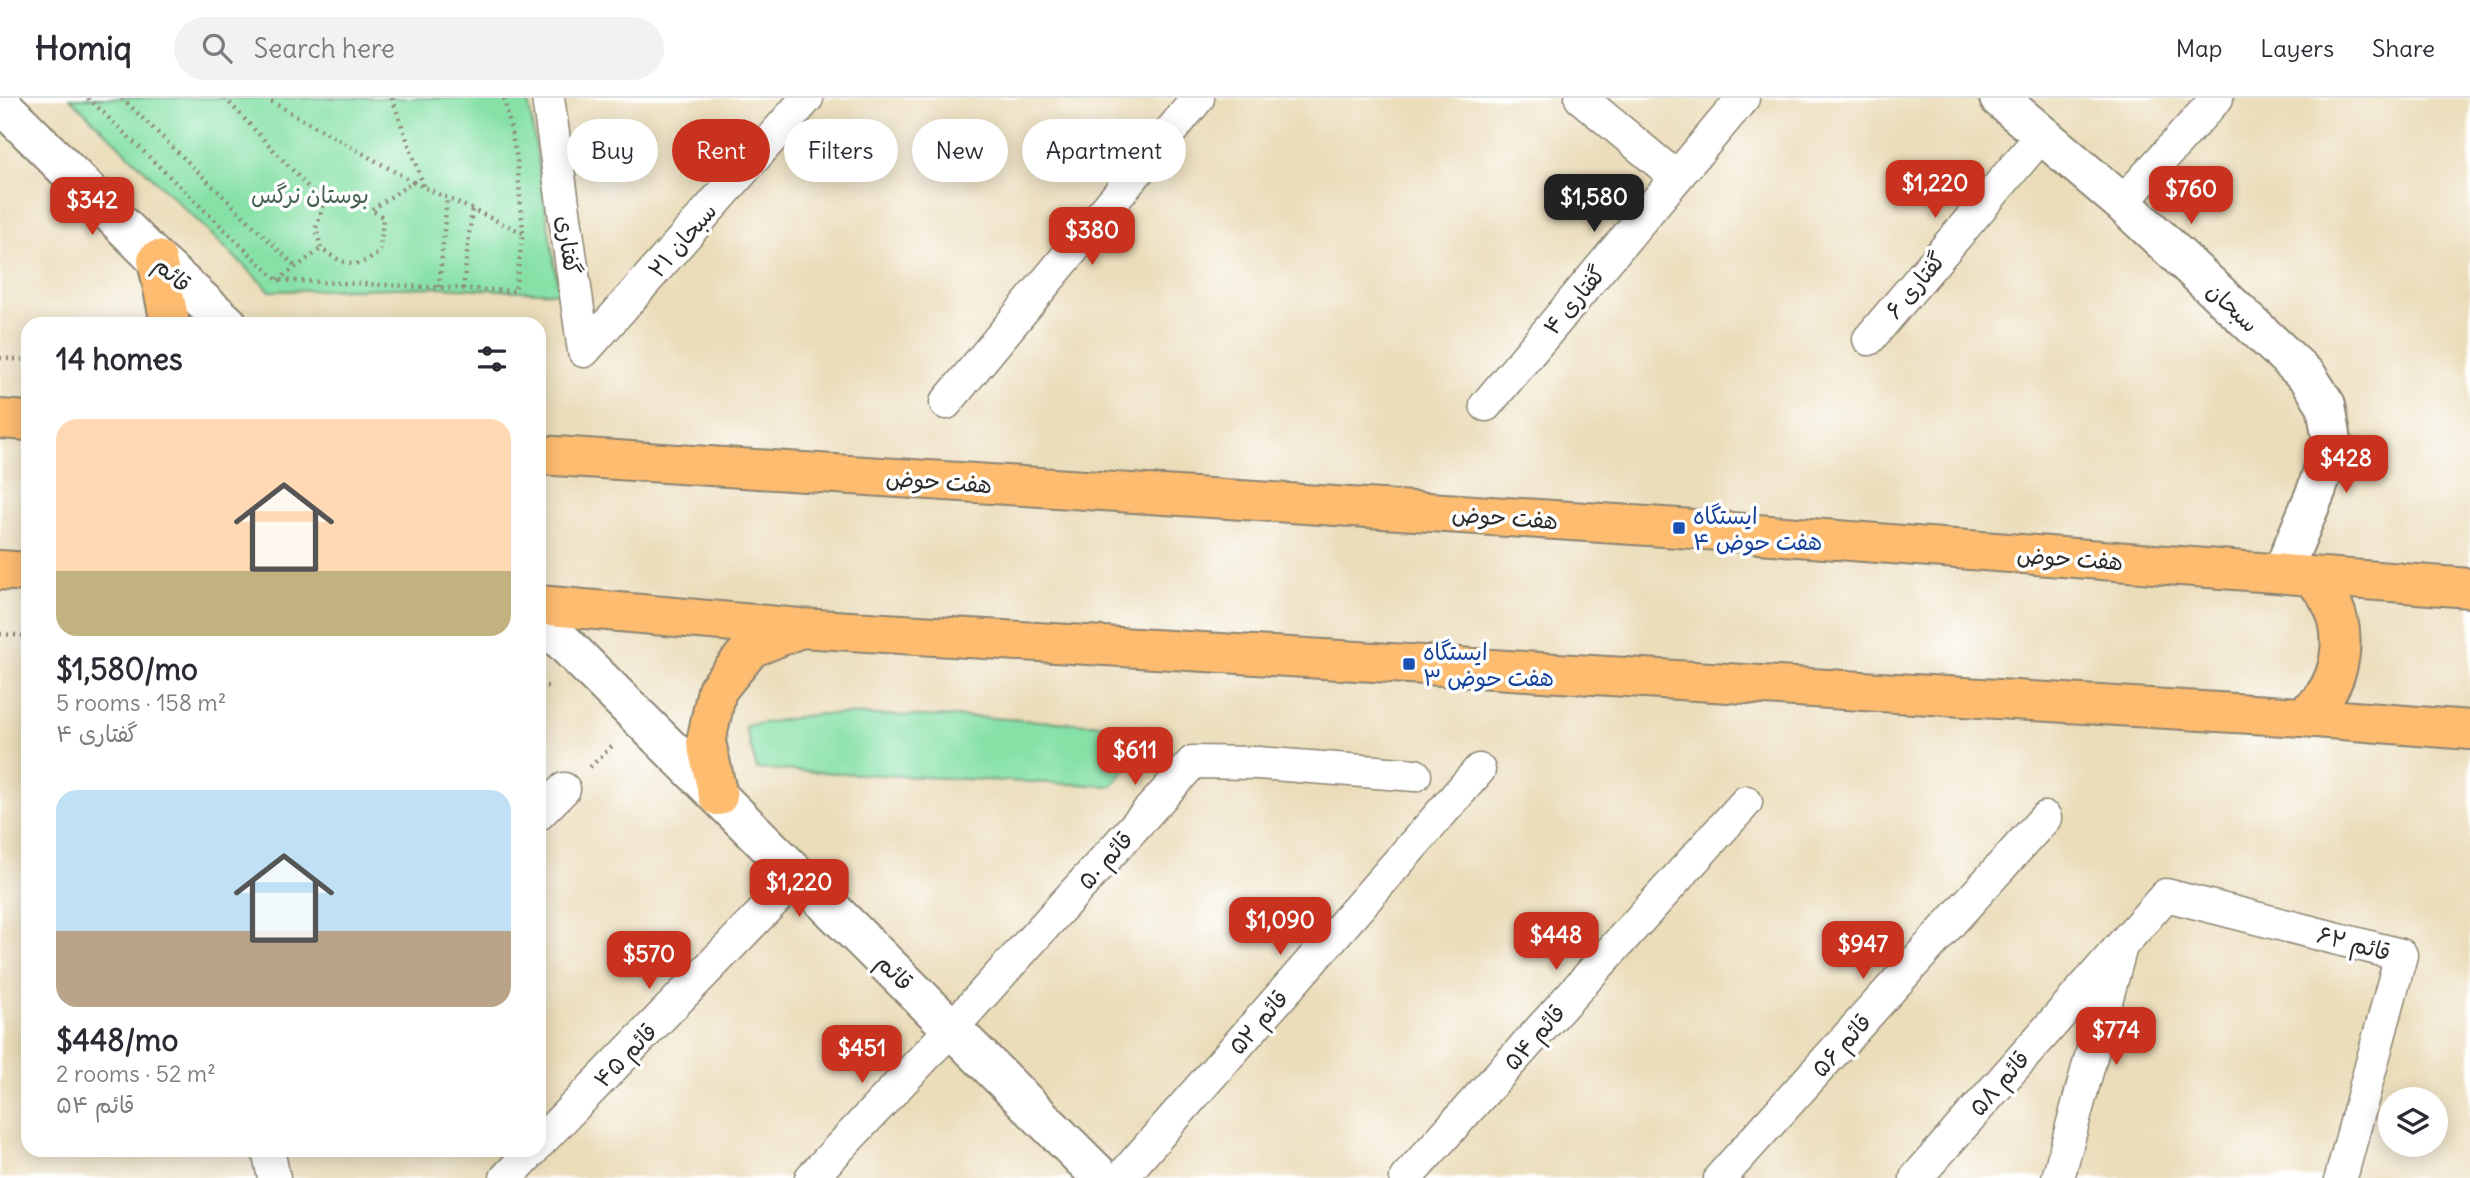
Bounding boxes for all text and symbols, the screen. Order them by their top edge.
search box [174,17,664,80]
text: Homiq [35,27,132,69]
icon: search [198,29,236,67]
text: Search here [254,32,395,65]
text: Map [2176,33,2222,63]
text: Layers [2260,33,2334,63]
text: Share [2372,33,2435,63]
chip: Buy [567,119,658,182]
chip: Rent [672,119,770,182]
chip: Filters [784,119,898,182]
chip: New [912,119,1008,182]
chip: Apartment [1022,119,1186,182]
pin: $1,220 [1878,160,1992,220]
pin: $760 [2150,166,2232,226]
text: $1,220 [1902,168,1968,197]
pin: $1,580 [1537,174,1651,234]
text: $760 [2165,174,2217,203]
pin: $342 [51,178,133,237]
park label: بوستان نرگس [251,180,369,209]
text: $1,580 [1560,182,1628,211]
text: $342 [66,185,118,214]
street label: سبحان ۲۱ [642,197,722,283]
pin: $380 [1051,208,1133,267]
street label: گفتاری [551,214,587,276]
text: $380 [1065,215,1119,244]
street label: گفتاری ۶ [1879,245,1951,324]
street label: قائم [146,250,198,301]
street label: گفتاری ۴ [1537,259,1612,341]
street label: سبحان [2201,276,2265,338]
text: 14 homes [56,340,183,378]
icon: filters [473,340,511,378]
pin: $428 [2305,436,2387,495]
text: $428 [2320,443,2372,472]
street label: هفت حوض [885,463,993,499]
icon: home [221,464,347,590]
street label: هفت حوض [1451,499,1559,535]
place label: ایستگاه هفت حوض ۴ [1693,501,1822,556]
marker: ایستگاه هفت حوض ۴ [1671,520,1687,536]
street label: هفت حوض [2016,540,2124,576]
place label: ایستگاه هفت حوض ۳ [1423,637,1554,692]
text: $1,580/mo [56,650,198,688]
marker: ایستگاه هفت حوض ۳ [1401,656,1417,672]
text: 5 rooms · 158 m² [56,688,226,717]
text: گفتاری ۴ [56,719,138,748]
pin: $611 [1094,728,1176,787]
text: $611 [1113,735,1157,764]
street label: قائم ۵۰ [1071,825,1142,898]
icon: home [221,835,347,961]
pin: $1,220 [742,860,856,919]
text: $1,220 [766,867,832,896]
pin: $1,090 [1223,898,1337,957]
text: $1,090 [1245,905,1315,934]
pin: $448 [1515,912,1597,972]
street label: قائم ۶۲ [2313,919,2394,971]
text: $448 [1530,920,1582,949]
pin: $947 [1822,922,1904,981]
text: $947 [1838,929,1888,958]
pin: $570 [608,932,690,991]
text: $570 [623,939,675,968]
street label: قائم [868,948,919,999]
street label: قائم ۵۲ [1222,984,1297,1063]
street label: قائم ۵۴ [1497,998,1574,1079]
street label: قائم ۵۶ [1805,1007,1880,1085]
pin: $774 [2075,1007,2157,1067]
text: $774 [2092,1015,2140,1044]
street label: قائم ۴۵ [587,1017,666,1096]
text: $448/mo [56,1021,178,1059]
pin: $451 [821,1026,903,1085]
text: $451 [838,1033,886,1062]
street label: قائم ۵۸ [1963,1044,2038,1124]
text: 2 rooms · 52 m² [56,1059,216,1088]
map controls [2378,1087,2448,1157]
button: layers [2378,1087,2448,1157]
text: قائم ۵۴ [56,1090,135,1119]

